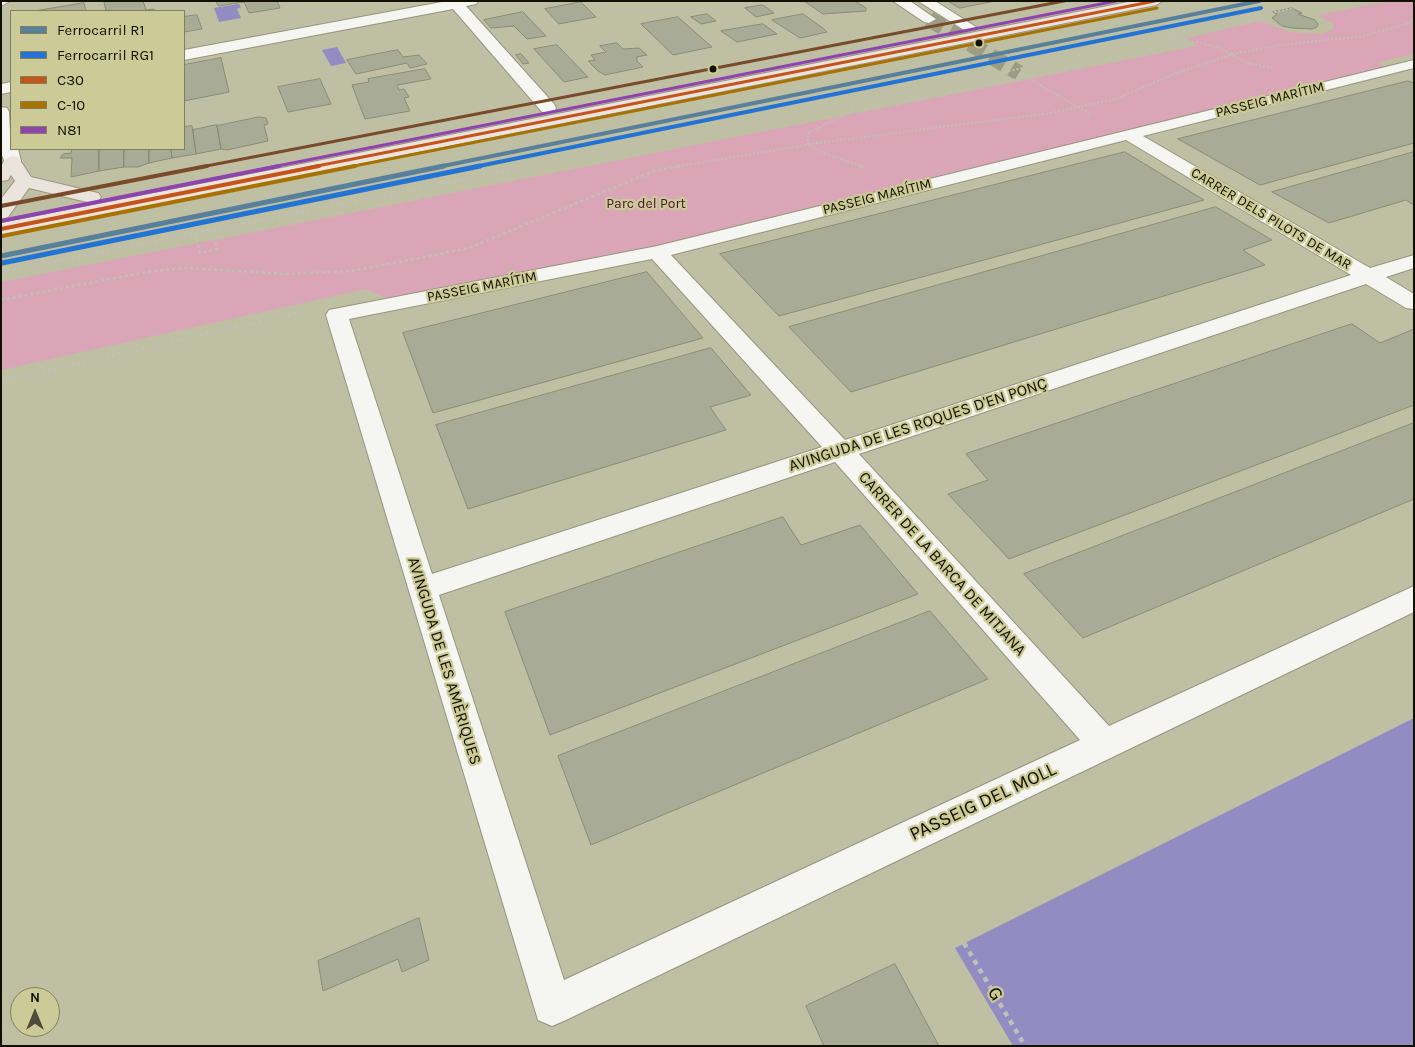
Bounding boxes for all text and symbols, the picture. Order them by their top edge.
legend [10,10,185,150]
text: Ferrocarril R1 [57,21,144,39]
unlabelled marker [974,38,984,48]
text: Ferrocarril RG1 [57,46,154,64]
unlabelled marker [708,64,718,74]
text: C30 [57,71,84,89]
street label: PASSEIG MARÍTIM [1214,78,1326,122]
text: C-10 [57,96,85,114]
text: N81 [57,121,81,139]
street label: CARRER DELS PILOTS DE MAR [1188,164,1354,274]
street label: PASSEIG MARÍTIM [821,175,933,219]
park label: Parc del Port [606,196,686,212]
street label: PASSEIG MARÍTIM [426,268,538,306]
street label: AVINGUDA DE LES ROQUES D'EN PONÇ [786,374,1050,476]
street label: CARRER DE LA BARCA DE MITJANA [854,468,1030,660]
street label: AVINGUDA DE LES AMÈRIQUES [403,555,485,767]
street label: PASSEIG DEL MOLL [906,758,1060,846]
street label: G [982,983,1008,1005]
north arrow [10,987,60,1037]
text: N [30,989,40,1006]

